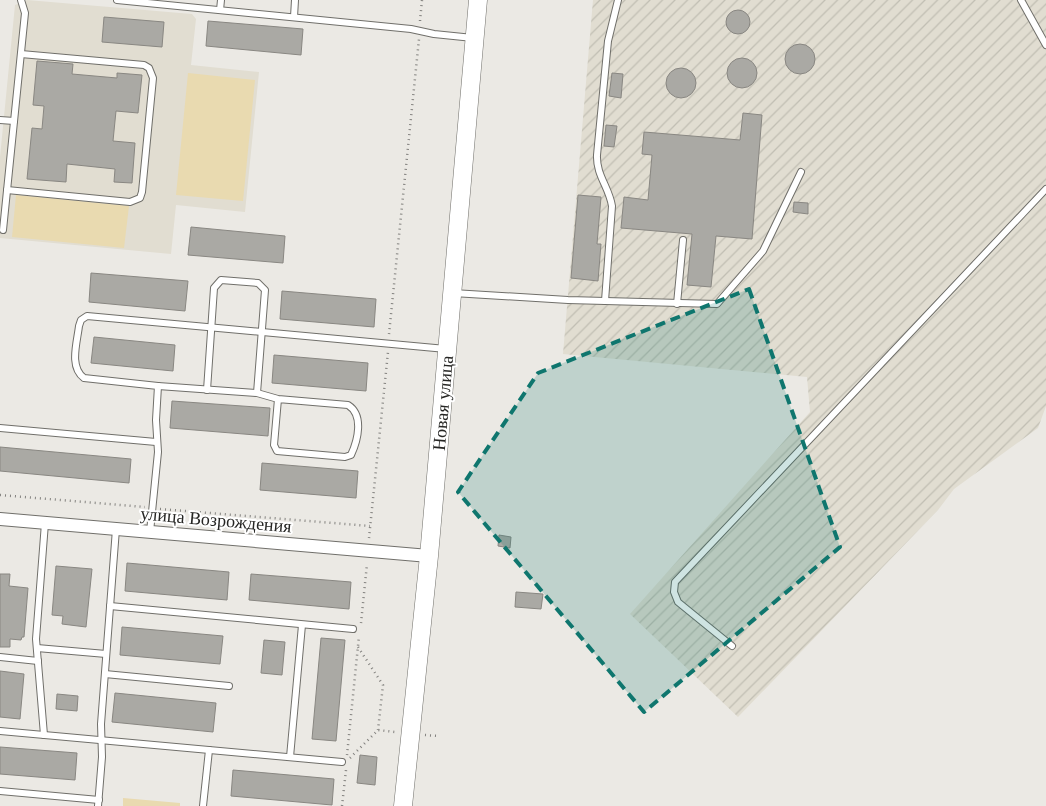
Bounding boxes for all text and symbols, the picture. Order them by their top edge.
street label: Новая улица [429,355,457,451]
street label: улица Возрождения [140,503,292,537]

